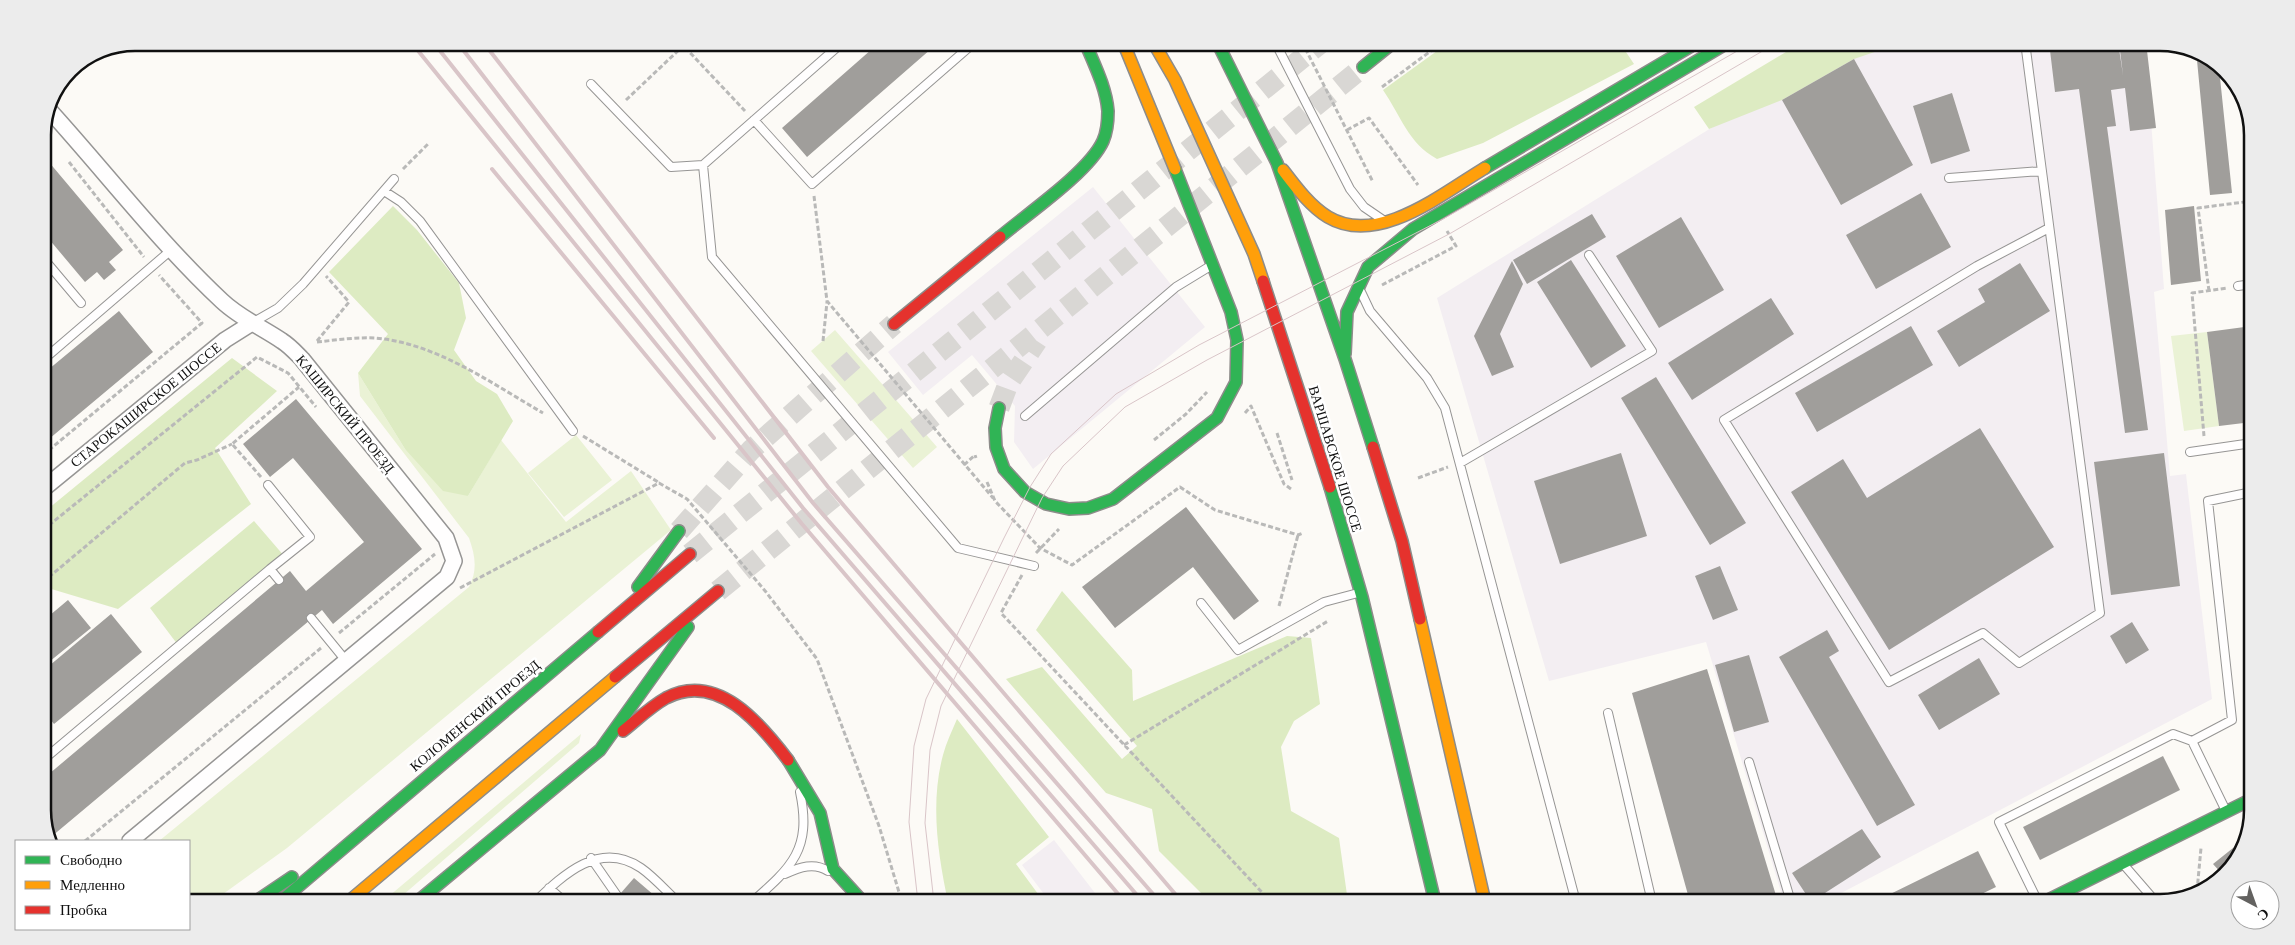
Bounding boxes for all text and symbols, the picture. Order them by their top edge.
street label: СТАРОКАШИРСКОЕ ШОССЕ [68,340,224,470]
street label: КАШИРСКИЙ ПРОЕЗД [293,352,398,476]
street label: ВАРШАВСКОЕ ШОССЕ [1306,384,1364,534]
street label: КОЛОМЕНСКИЙ ПРОЕЗД [407,656,543,774]
legend [15,840,190,930]
text: Свободно [60,852,122,868]
text: Медленно [60,877,125,893]
north arrow [2230,880,2280,930]
text: Пробка [60,902,108,918]
text: С [2254,905,2272,923]

